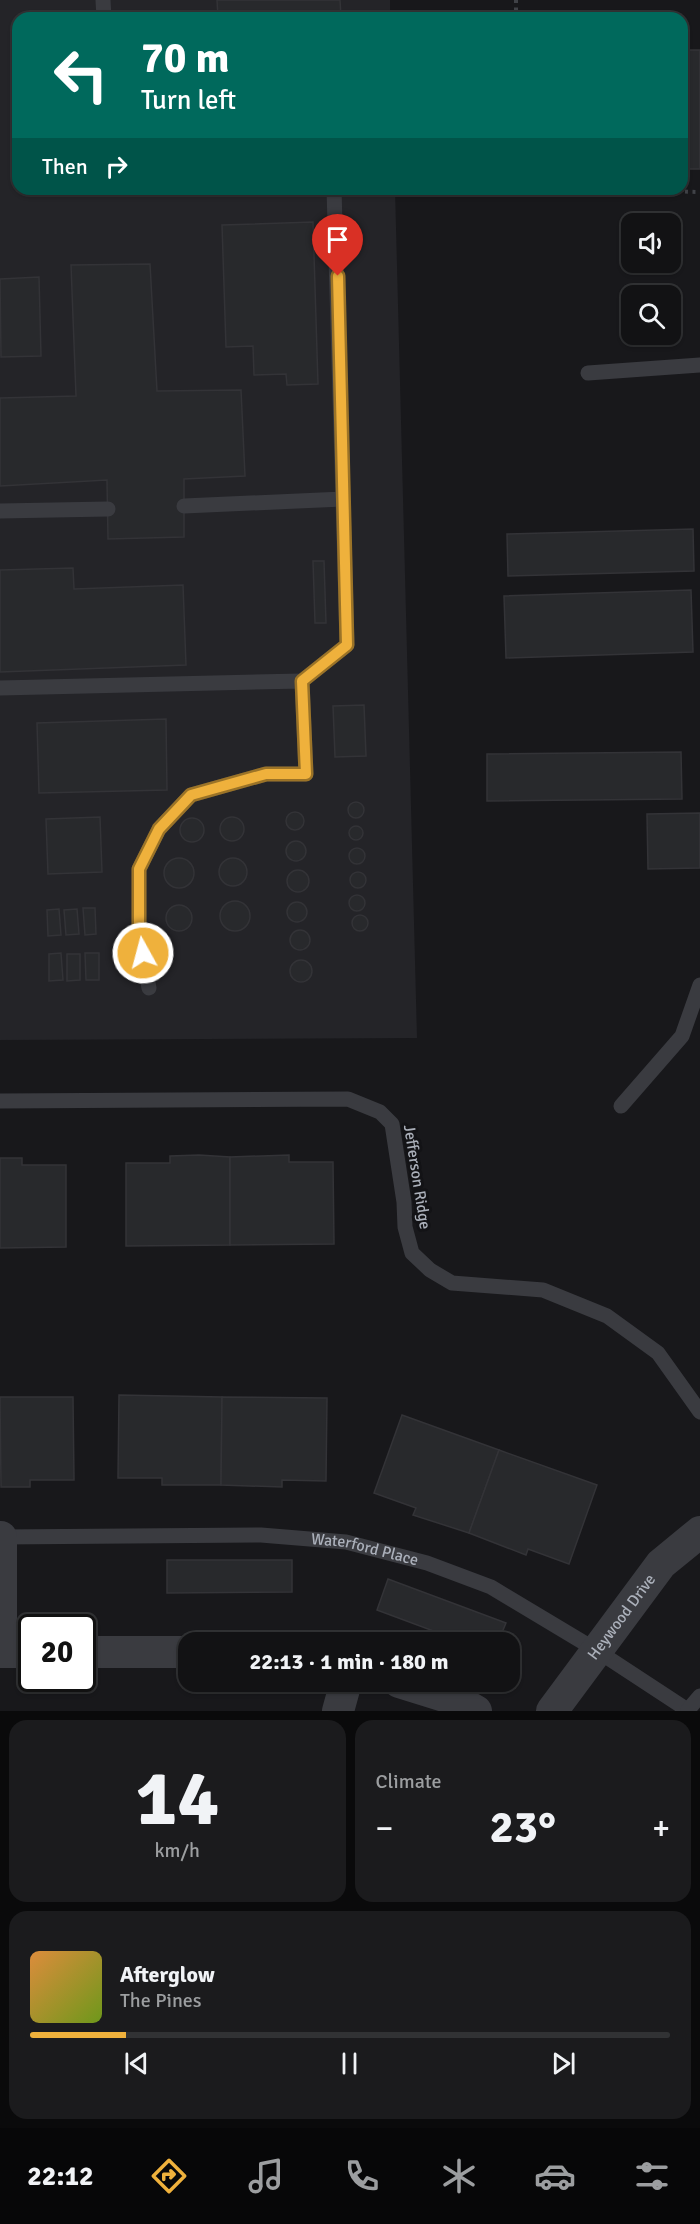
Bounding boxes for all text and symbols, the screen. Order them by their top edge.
text: 70 m [141,33,230,84]
icon: left [42,36,120,114]
text: Turn left [141,84,236,117]
icon: right [100,150,133,183]
text: Then [42,153,88,180]
map controls [621,213,681,345]
button: sound [621,213,681,273]
pin [312,214,363,276]
icon: arrive [321,223,354,256]
button: search [621,285,681,345]
position arrow [111,921,175,985]
street label: Jefferson Ridge [399,1123,435,1231]
street label: Waterford Place [310,1529,421,1570]
street label: Heywood Drive [583,1570,660,1664]
speed limit sign: 20 [18,1614,96,1692]
text: 22:13 · 1 min · 180 m [249,1648,449,1675]
text: 14 [135,1751,219,1847]
text: Climate [376,1769,441,1794]
text: 23° [489,1800,556,1855]
text: − [376,1808,393,1849]
text: + [652,1808,670,1849]
text: km/h [155,1838,200,1863]
text: Afterglow [120,1961,215,1988]
text: The Pines [120,1988,202,2013]
icon: previous [120,2047,153,2080]
icon: pause [333,2047,366,2080]
icon: next [547,2047,580,2080]
icon: directions [148,2155,190,2197]
icon: music [245,2155,287,2197]
icon: phone [341,2155,383,2197]
icon: climate [438,2155,480,2197]
icon: car [534,2155,576,2197]
icon: filters [631,2155,673,2197]
text: 22:12 [27,2160,94,2193]

